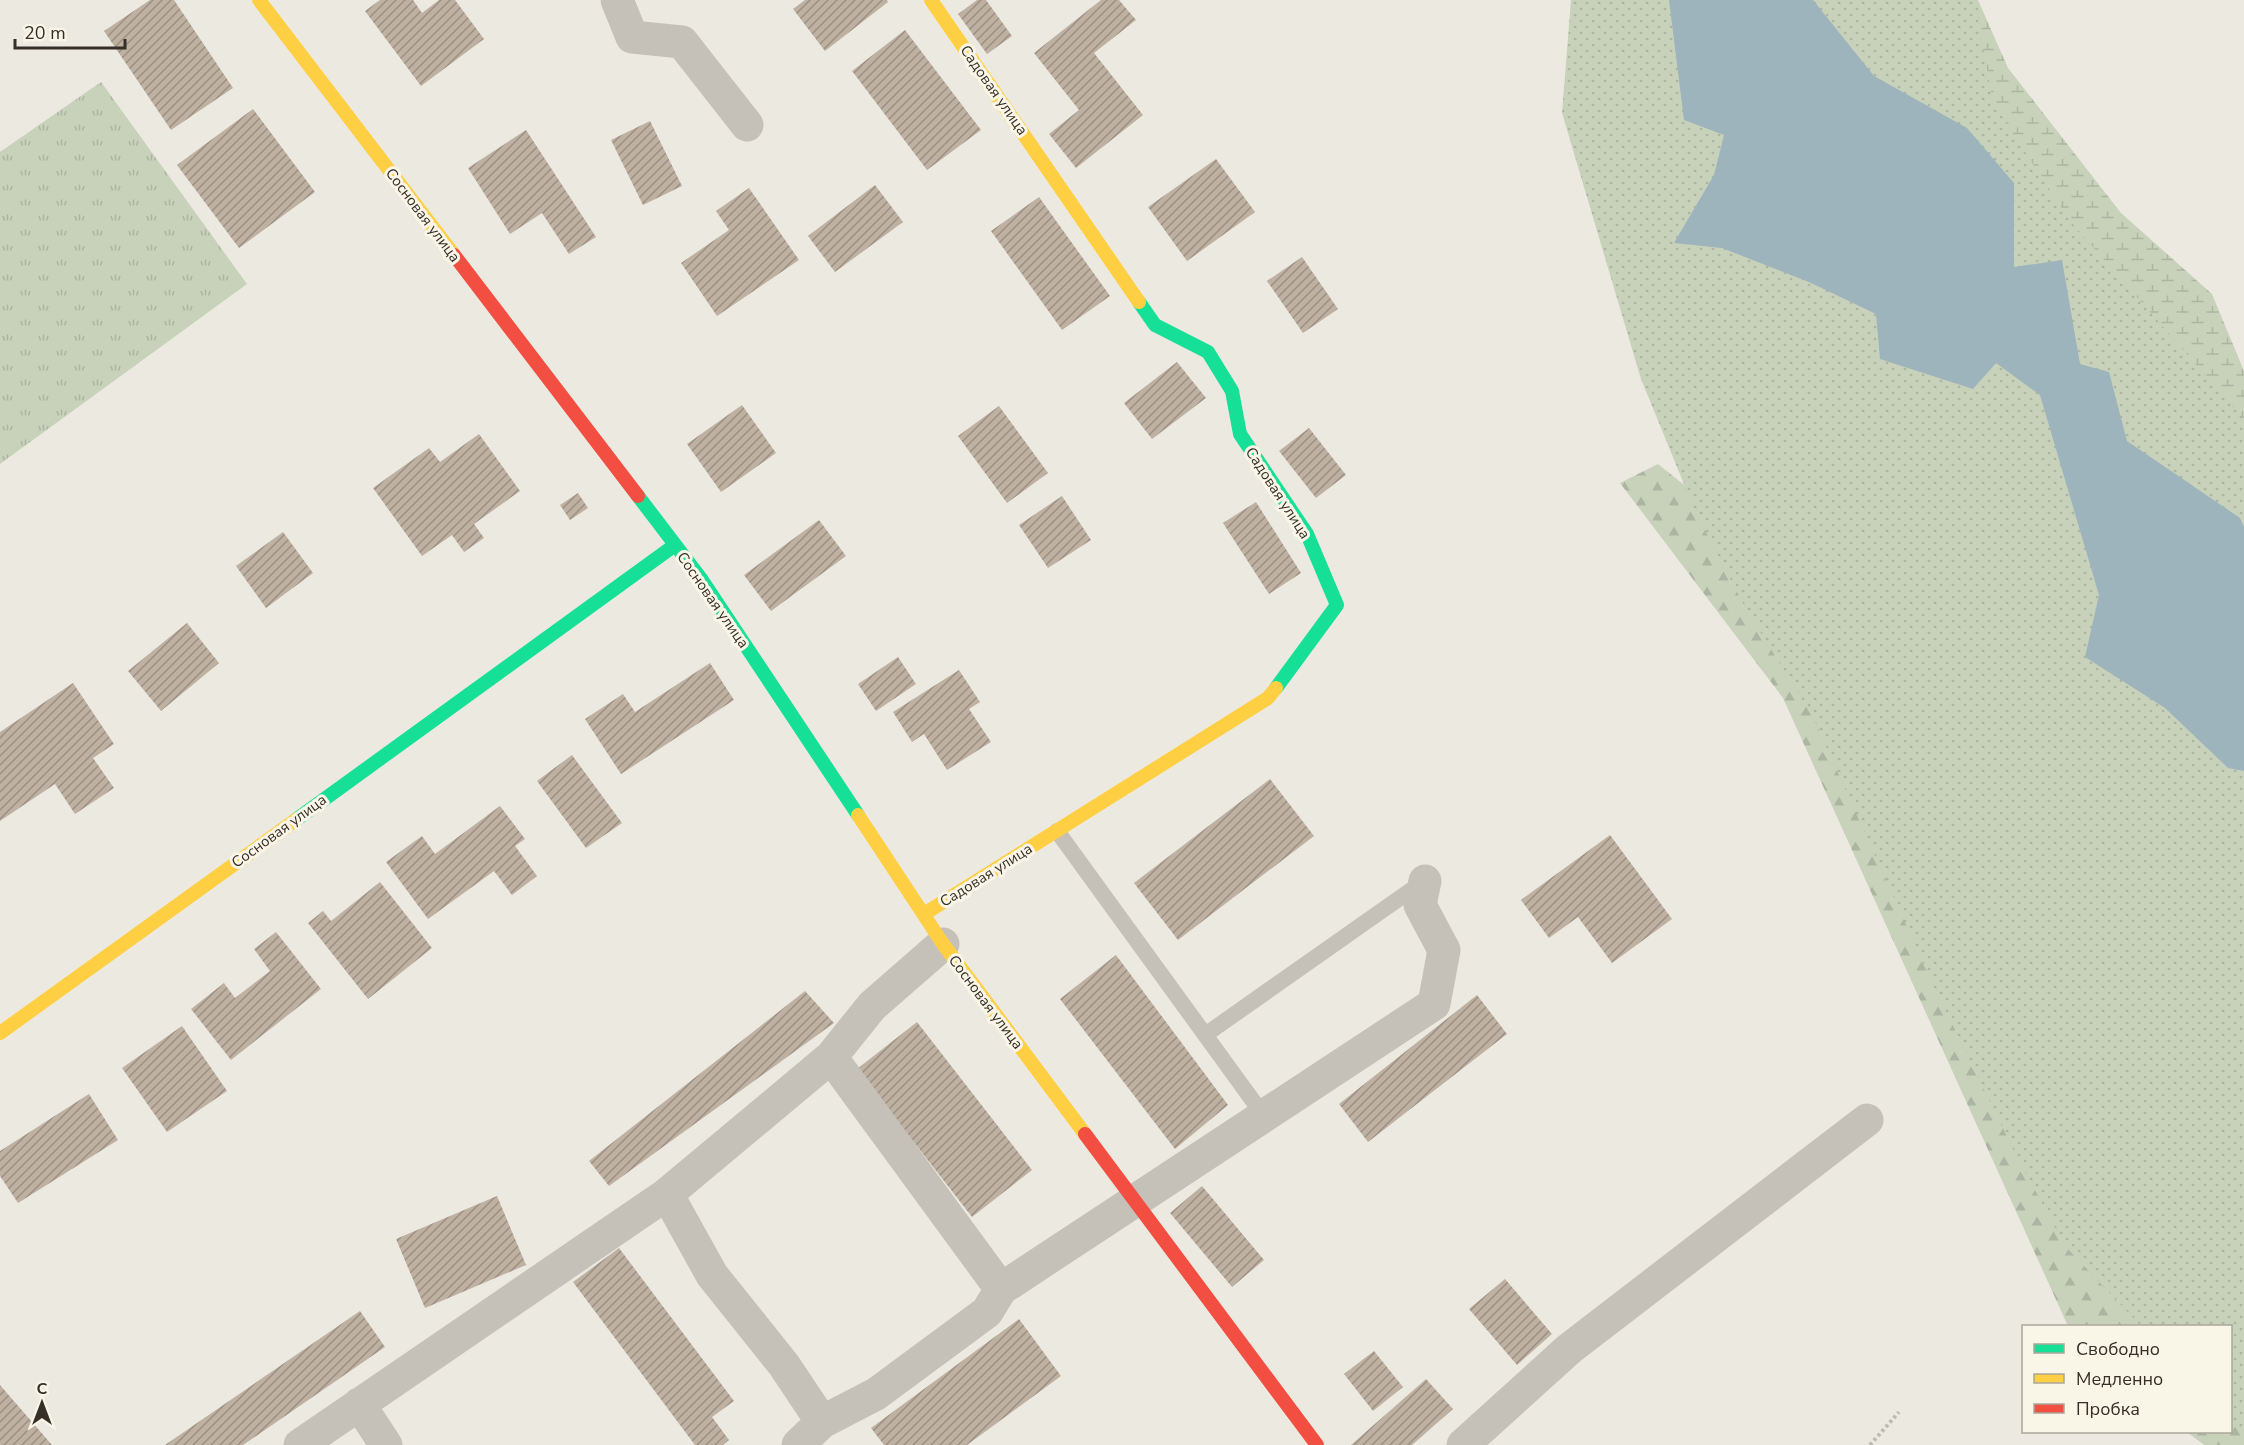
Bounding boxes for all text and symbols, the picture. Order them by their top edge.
scale bar [15,12,124,50]
text: 20 m [24,21,66,45]
street label: Садовая улица [956,41,1032,139]
street label: Сосновая улица [381,164,465,266]
street label: Садовая улица [1241,443,1315,543]
street label: Сосновая улица [672,548,754,652]
street label: Сосновая улица [227,790,331,872]
street label: Садовая улица [936,839,1036,911]
street label: Сосновая улица [944,951,1028,1053]
legend [2022,1325,2232,1433]
text: Свободно [2076,1337,2160,1361]
text: Медленно [2076,1367,2163,1391]
north arrow [12,1373,72,1433]
text: С [37,1378,48,1400]
text: Пробка [2076,1397,2140,1421]

